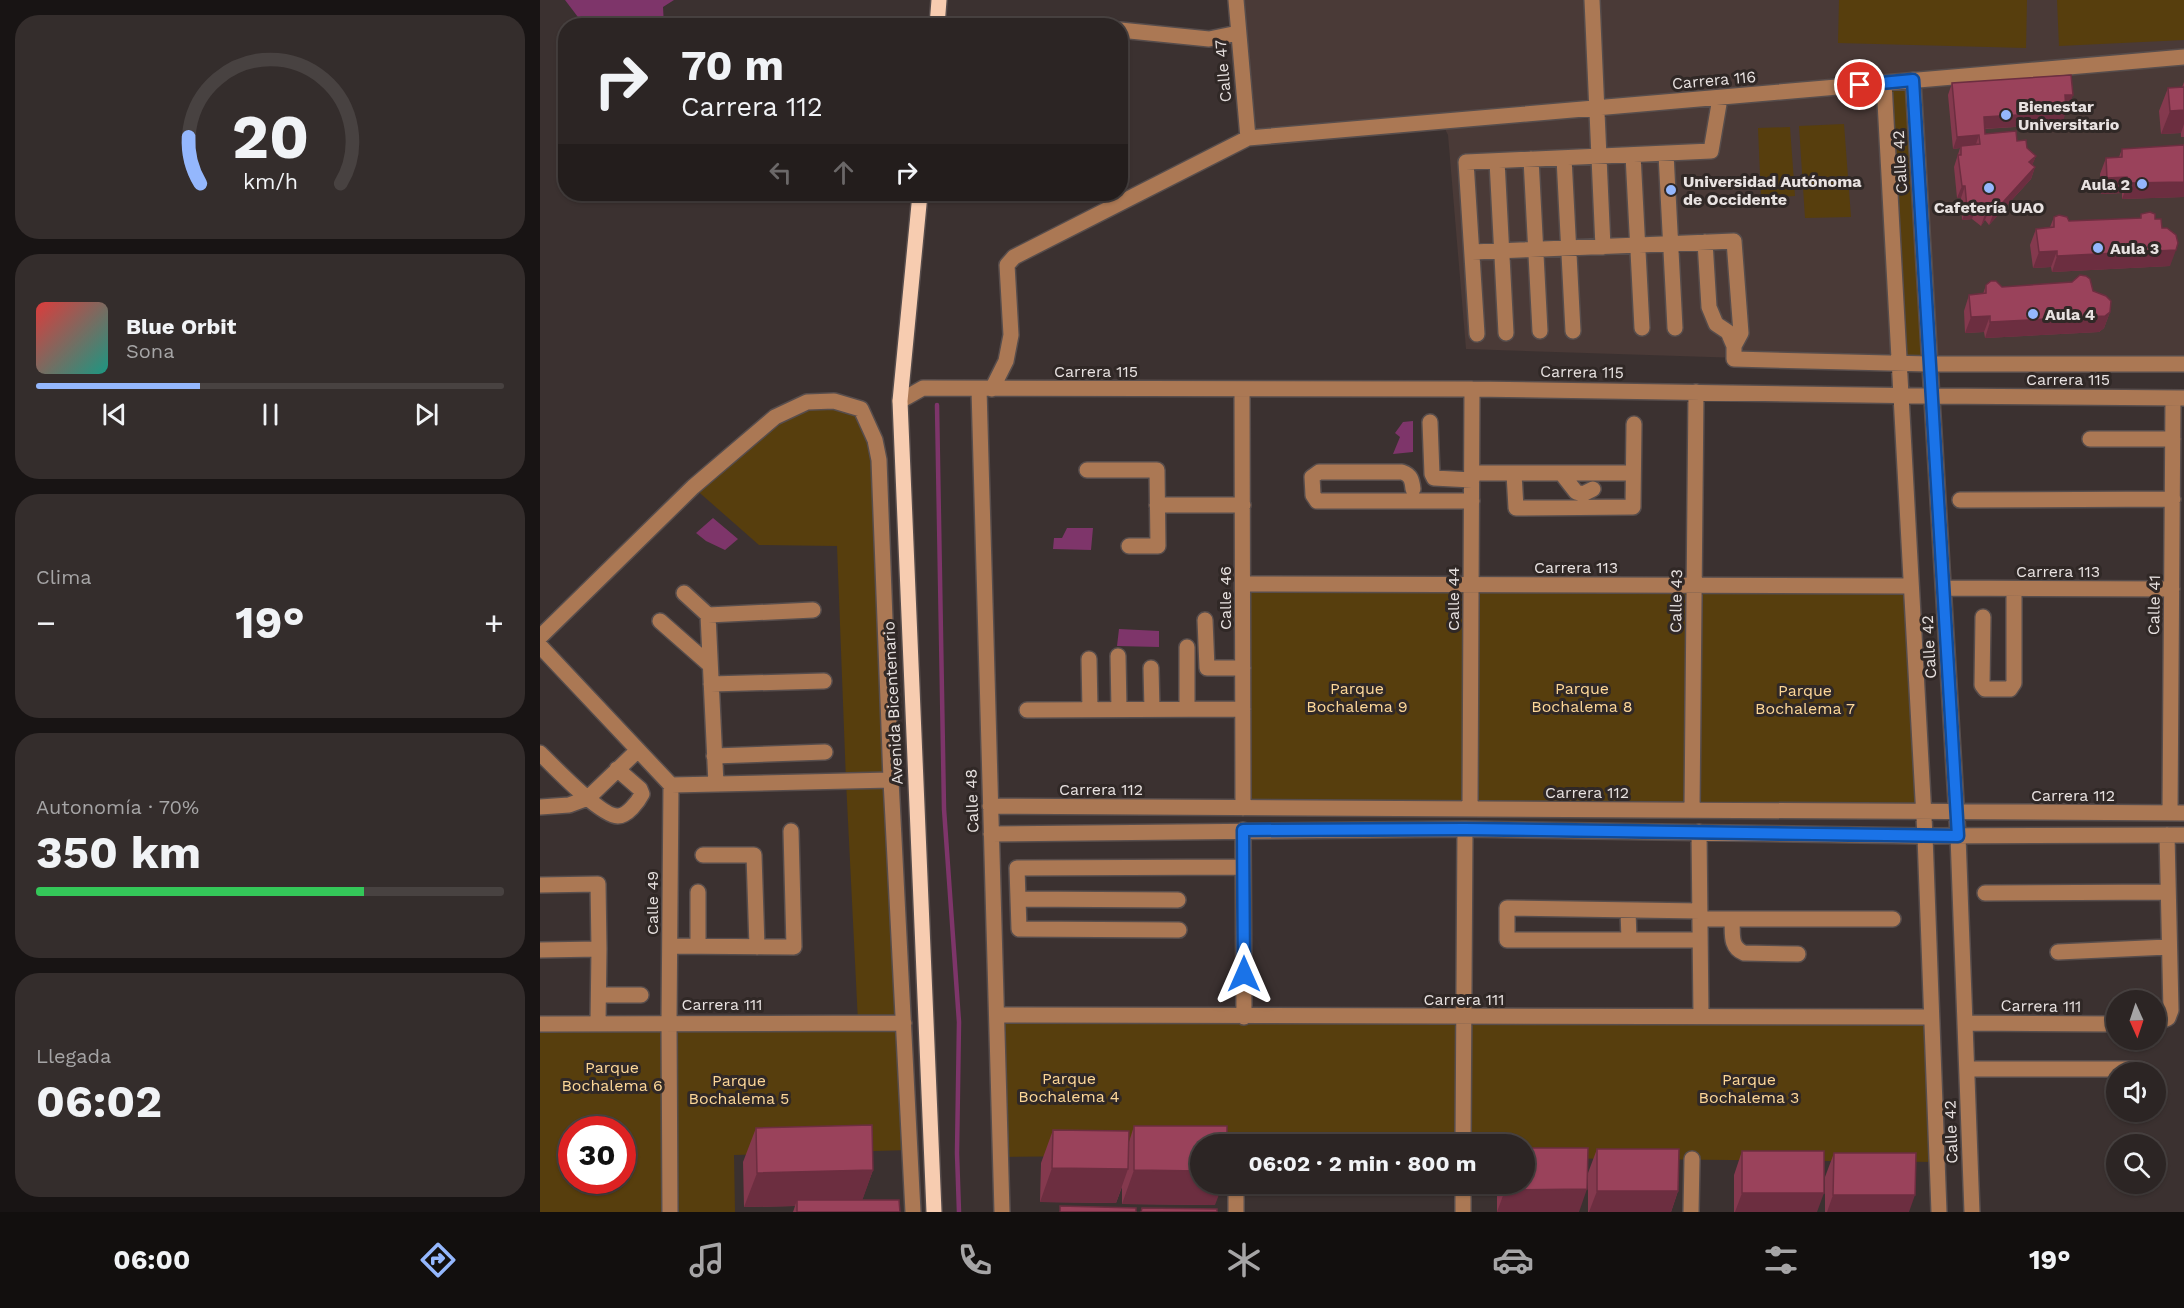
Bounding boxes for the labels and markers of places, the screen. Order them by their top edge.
pin [1834,59,1885,110]
place label: Bienestar Universitario [2018,97,2120,134]
marker: Bienestar Universitario [1999,108,2013,122]
place label: Universidad Autónoma de Occidente [1683,172,1862,209]
place label: Aula 2 [2081,175,2130,194]
marker: Aula 2 [2135,177,2149,191]
marker: Cafetería UAO [1982,181,1996,195]
marker: Universidad Autónoma de Occidente [1664,183,1678,197]
place label: Cafetería UAO [1934,198,2044,217]
place label: Aula 3 [2110,239,2159,258]
marker: Aula 3 [2091,241,2105,255]
place label: Aula 4 [2045,305,2095,324]
marker: Aula 4 [2026,307,2040,321]

